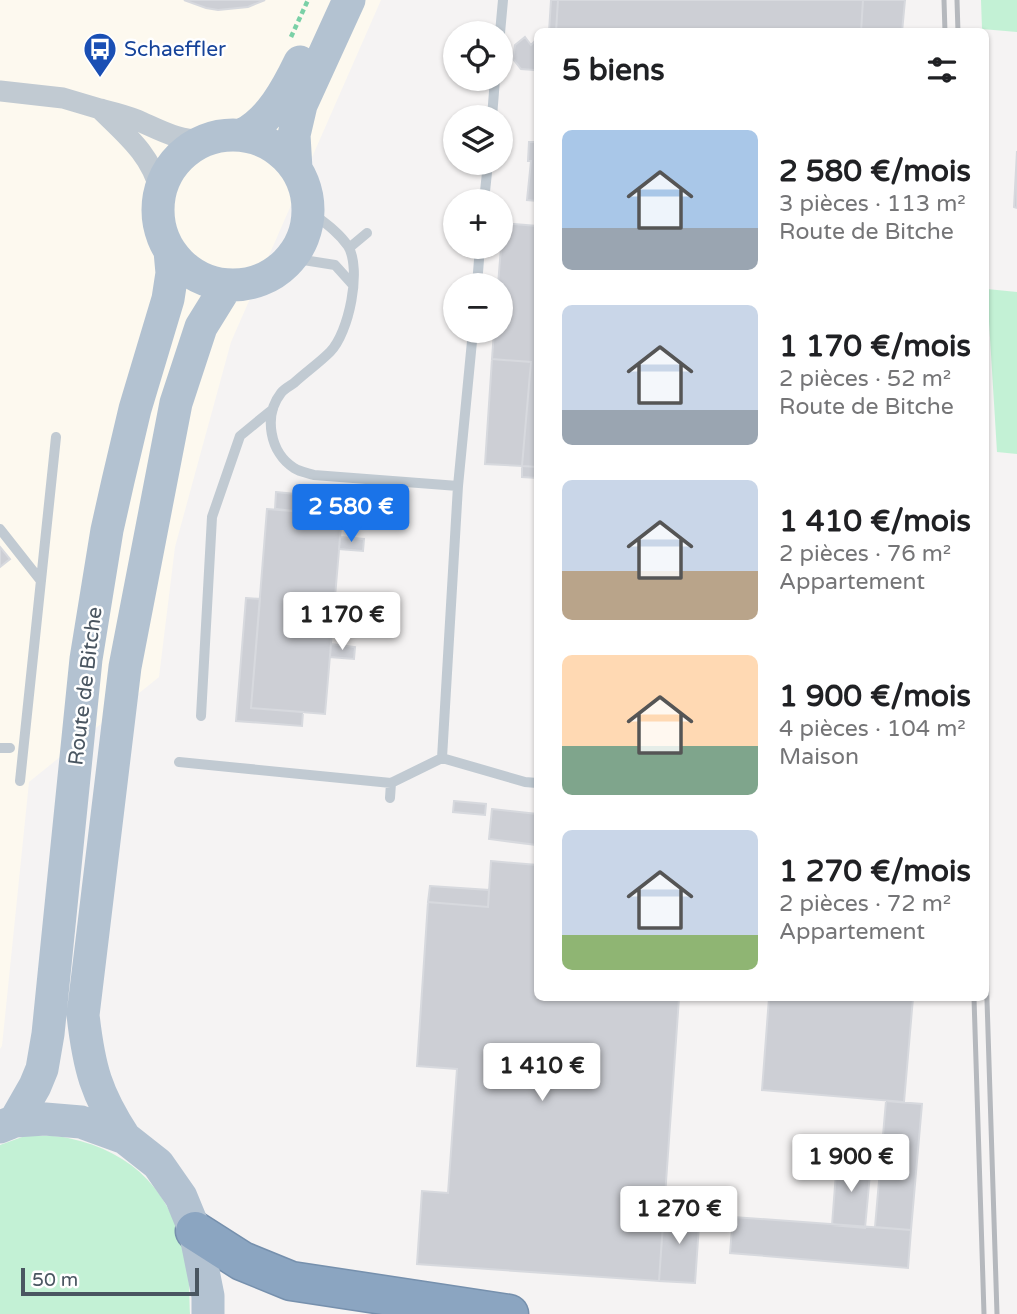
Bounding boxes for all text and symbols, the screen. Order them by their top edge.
map controls [443,21,513,343]
button: locate [443,21,513,91]
bus stop icon: Schaeffler [81,30,119,79]
place label: Schaeffler [124,37,226,62]
icon: filters [923,51,961,89]
text: 5 biens [562,52,665,89]
button: layers [443,105,513,175]
text: 2 580 €/mois [779,153,971,190]
icon: home [618,158,702,242]
button: + [443,189,513,259]
text: 3 pièces · 113 m² [779,190,966,218]
text: Route de Bitche [779,218,954,246]
button: − [443,273,513,343]
text: 1 170 €/mois [779,328,971,365]
icon: home [618,333,702,417]
text: 2 pièces · 52 m² [779,365,951,393]
text: Route de Bitche [779,393,954,421]
pin: 2 580 € [286,484,416,544]
text: 2 580 € [308,493,394,521]
text: 1 410 €/mois [779,503,971,540]
icon: home [618,508,702,592]
text: 2 pièces · 76 m² [779,540,951,568]
text: Appartement [779,568,925,596]
pin: 1 170 € [277,592,407,652]
text: 1 170 € [299,601,385,629]
street label: Route de Bitche [63,605,108,767]
text: 1 900 €/mois [779,678,971,715]
icon: home [618,683,702,767]
text: 4 pièces · 104 m² [779,715,966,743]
text: Maison [779,743,859,771]
text: 1 270 €/mois [779,853,971,890]
icon: home [618,858,702,942]
text: 2 pièces · 72 m² [779,890,951,918]
text: Appartement [779,918,925,946]
pin: 1 410 € [477,1044,607,1103]
text: 1 410 € [499,1052,585,1080]
pin: 1 900 € [786,1134,916,1194]
text: 1 900 € [808,1143,894,1171]
pin: 1 270 € [614,1186,744,1246]
text: 1 270 € [636,1195,722,1223]
scale bar [21,1265,200,1297]
text: 50 m [32,1269,78,1291]

